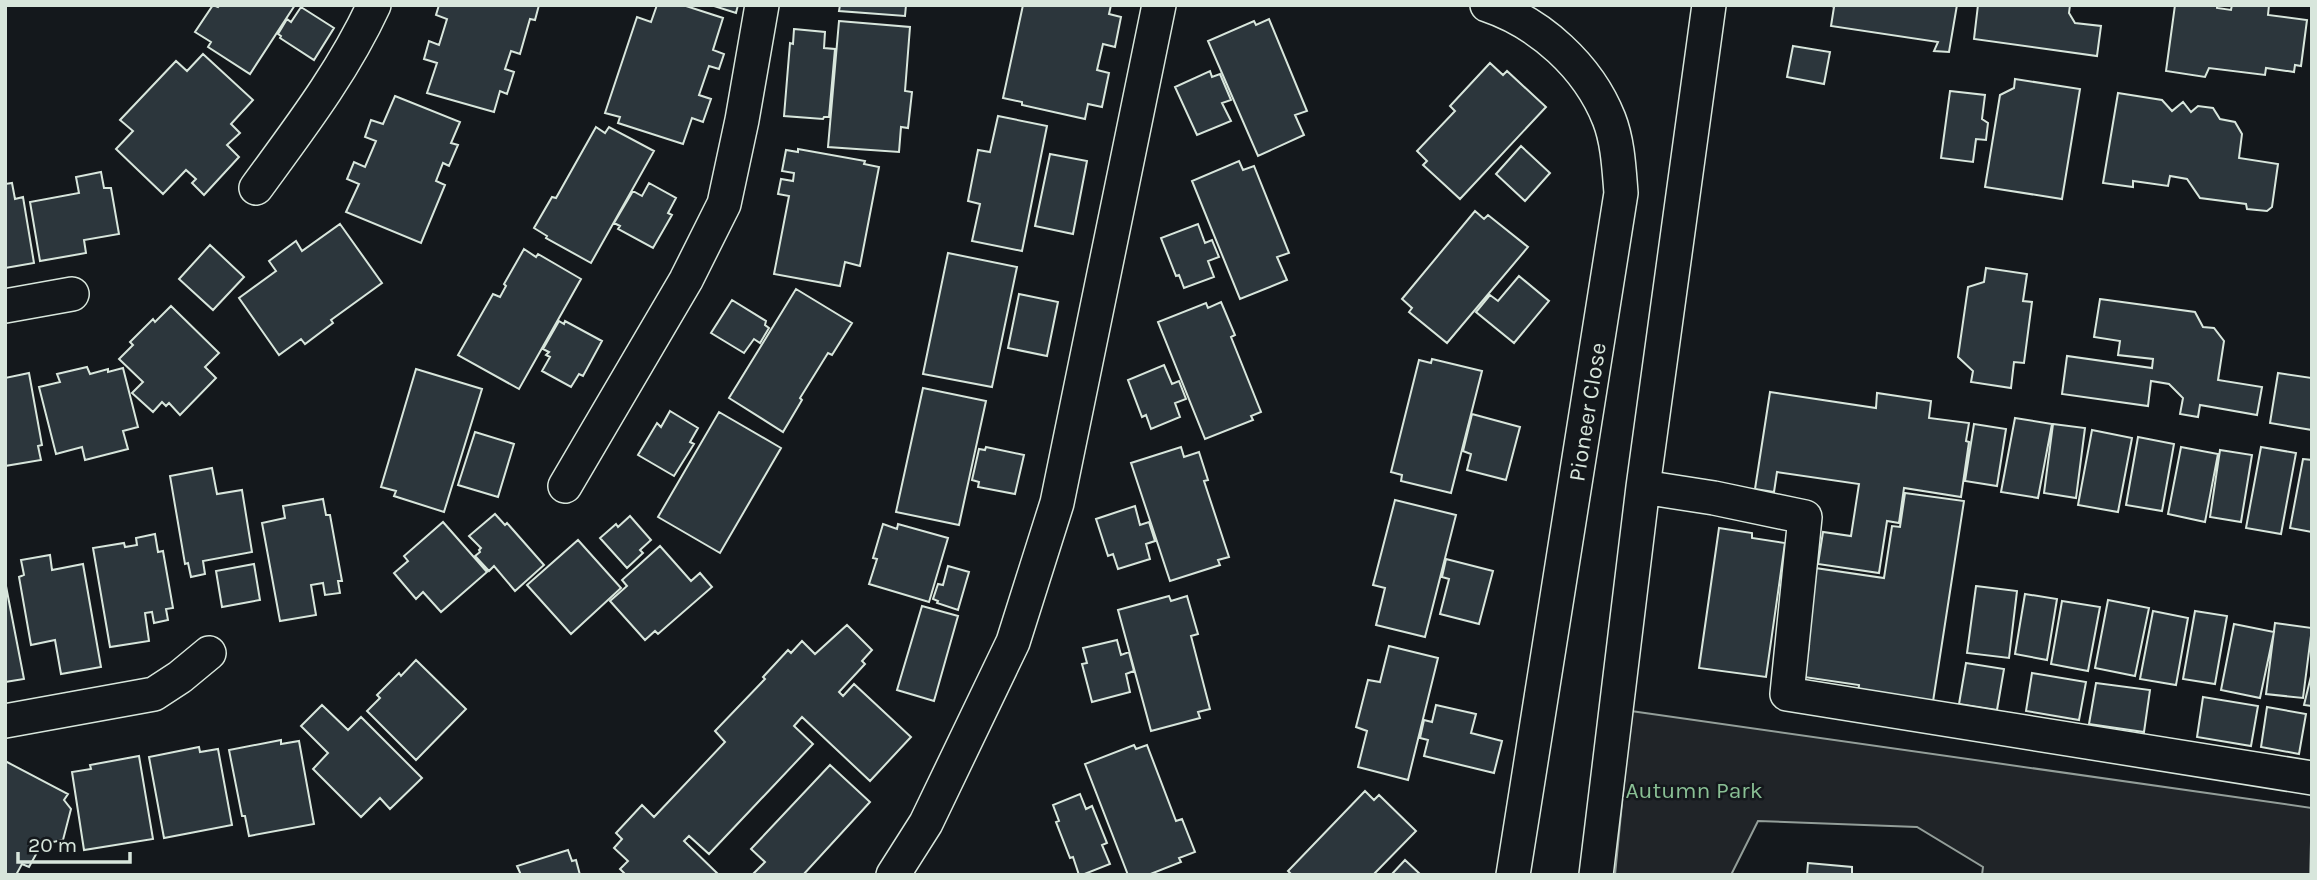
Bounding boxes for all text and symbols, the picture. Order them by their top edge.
street label: Pioneer Close [1563,341,1612,484]
park label: Autumn Park [1625,777,1763,804]
scale bar [18,820,130,864]
text: 20 m [28,833,77,857]

